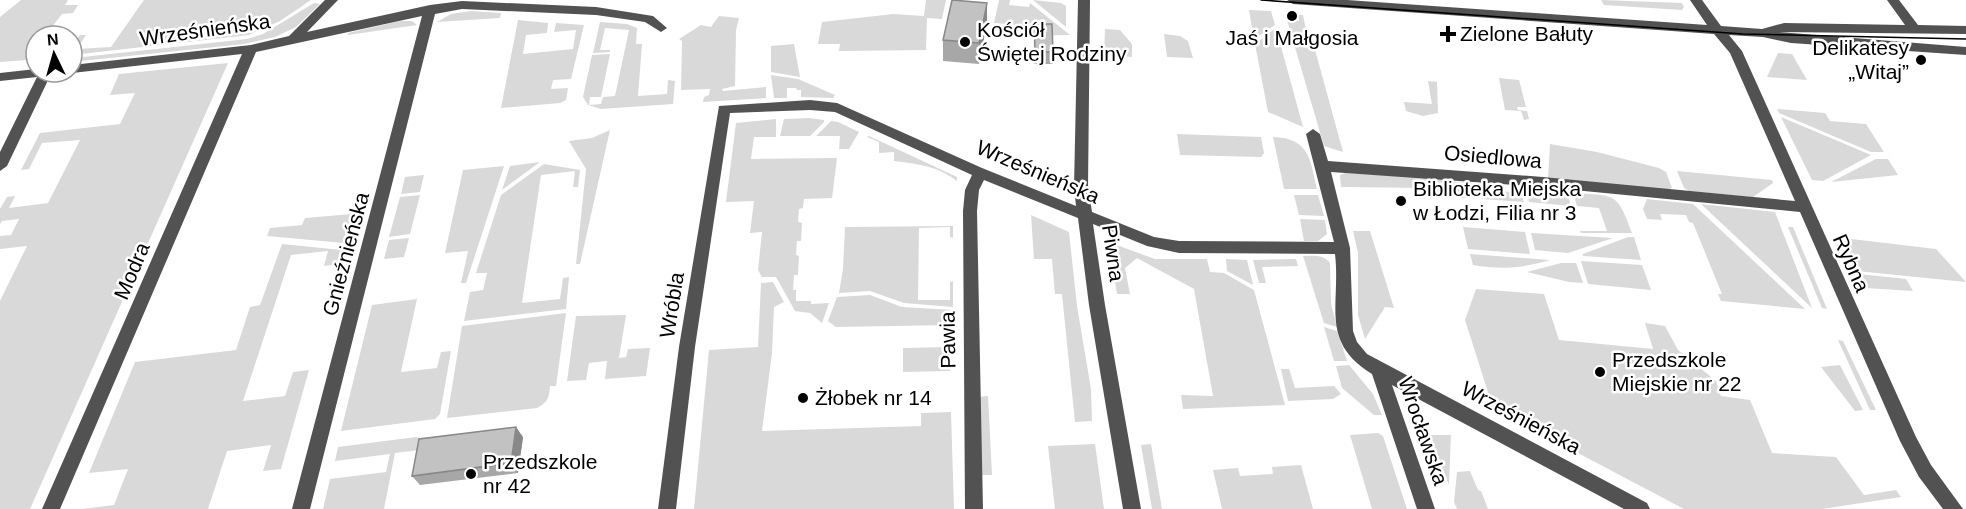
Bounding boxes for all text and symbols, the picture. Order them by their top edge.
street label: Wrześnieńska [138,9,272,50]
marker: Jaś i Małgosia [1285,9,1299,23]
place label: Kościół Świętej Rodziny [977,18,1127,65]
place label: Zielone Bałuty [1460,22,1594,45]
north arrow [24,24,84,84]
place label: Jaś i Małgosia [1225,26,1359,49]
marker: Zielone Bałuty [1441,27,1455,41]
text: N [46,31,59,49]
marker: Kościół Świętej Rodziny [958,35,972,49]
place label: Delikatesy „Witaj” [1812,36,1909,83]
marker: Delikatesy „Witaj” [1914,53,1928,67]
street label: Wrześnieńska [973,135,1104,208]
street label: Osiedlowa [1443,141,1543,172]
place label: Biblioteka Miejska w Łodzi, Filia nr 3 [1412,177,1581,224]
street label: Gnieźnieńska [318,189,373,318]
marker: Biblioteka Miejska w Łodzi, Filia nr 3 [1394,194,1408,208]
street label: Piwna [1098,223,1129,283]
street label: Rybna [1829,230,1874,295]
street label: Modra [109,239,154,303]
street label: Wróbla [655,270,688,339]
street label: Pawia [935,311,959,369]
place label: Przedszkole Miejskie nr 22 [1612,348,1742,395]
marker: Przedszkole Miejskie nr 22 [1593,365,1607,379]
street label: Wrocławska [1394,374,1453,488]
street label: Wrześnieńska [1458,377,1585,459]
place label: Żłobek nr 14 [815,386,932,409]
marker: Żłobek nr 14 [796,391,810,405]
place label: Przedszkole nr 42 [483,450,597,497]
marker: Przedszkole nr 42 [464,467,478,481]

